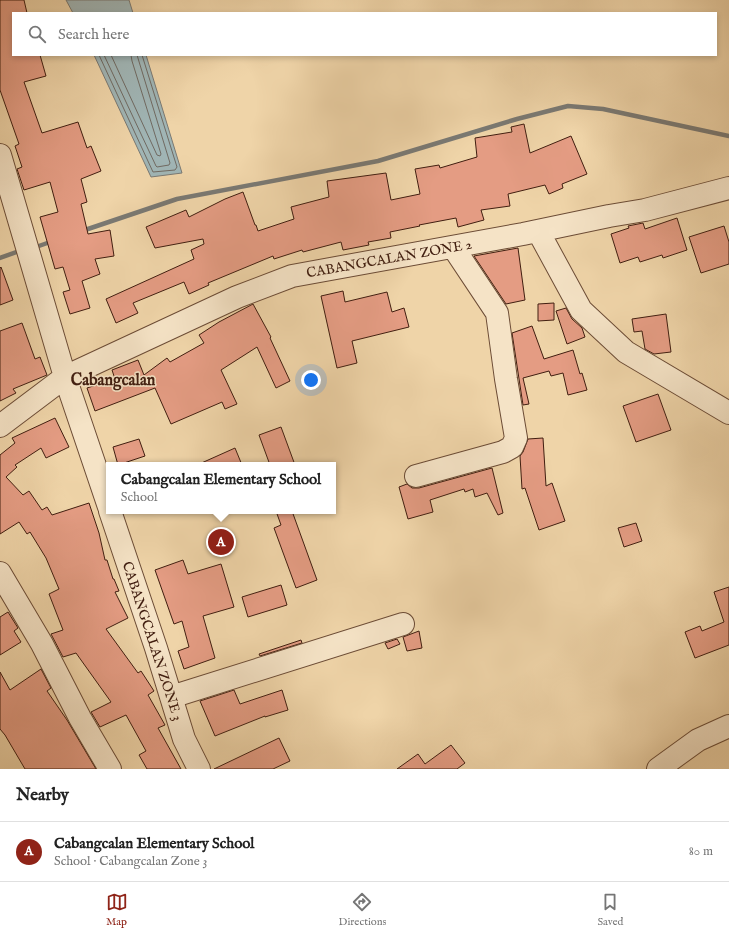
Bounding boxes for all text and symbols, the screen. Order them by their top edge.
search box [12,12,717,56]
icon: search [26,23,48,45]
text: Search here [58,25,129,44]
street label: CABANGCALAN ZONE 2 [305,235,474,282]
your location [301,370,321,390]
district label: Cabangcalan [71,371,156,391]
popup [106,462,336,514]
text: Cabangcalan Elementary School [121,470,321,489]
text: School [121,489,157,506]
pin: A [208,527,234,557]
street label: CABANGCALAN ZONE 3 [118,559,186,723]
text: Nearby [16,785,69,806]
text: Cabangcalan Elementary School [54,834,254,853]
text: A [25,843,33,860]
text: 80 m [689,843,713,860]
text: School · Cabangcalan Zone 3 [54,853,207,870]
tab: Map [106,891,128,929]
tab: Directions [339,891,386,929]
tab: Saved [597,891,623,929]

